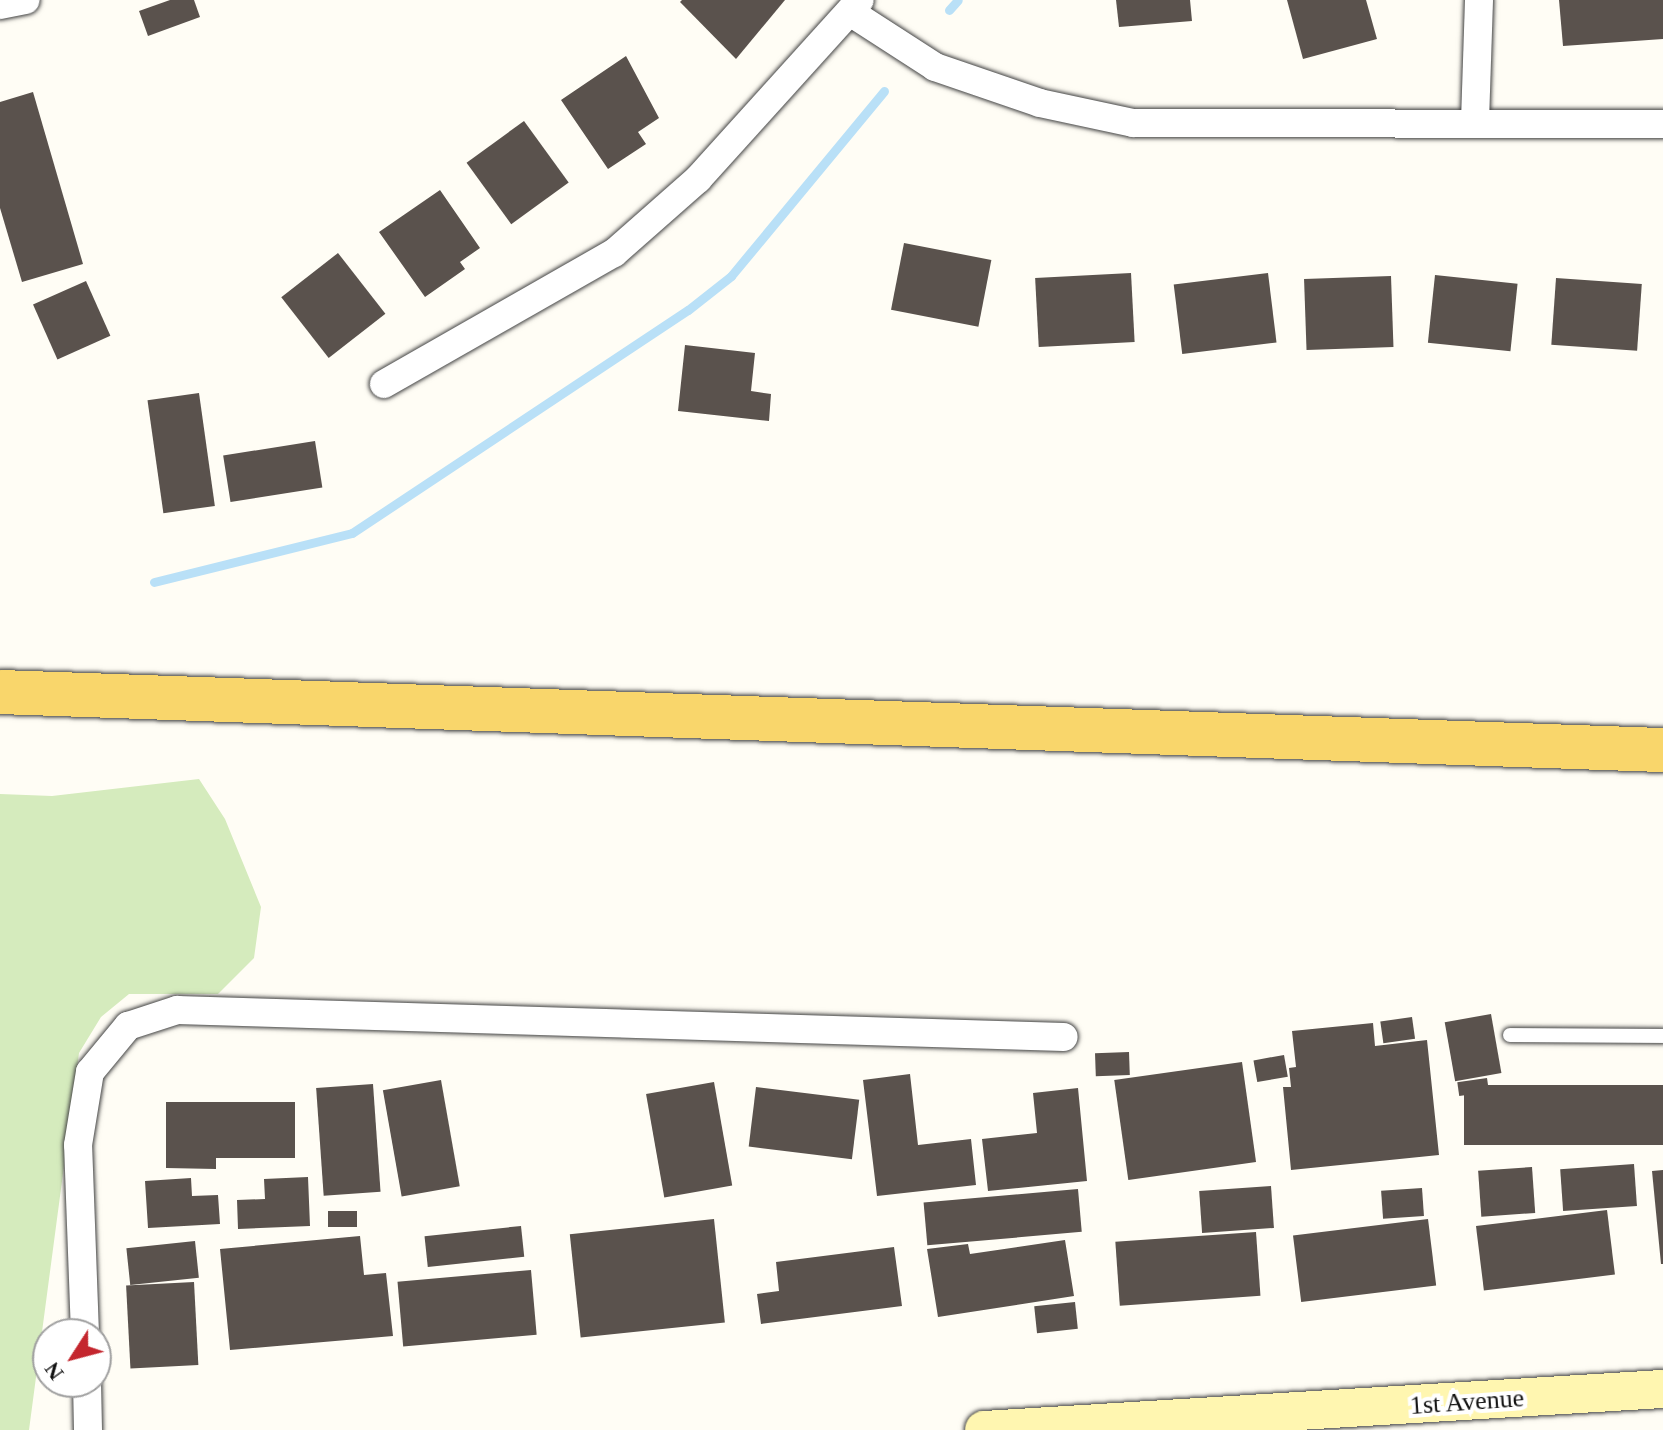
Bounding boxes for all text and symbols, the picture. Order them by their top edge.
north arrow [32,1318,112,1398]
text: N [39,1357,69,1385]
street label: 1st Avenue [1408,1382,1526,1422]

